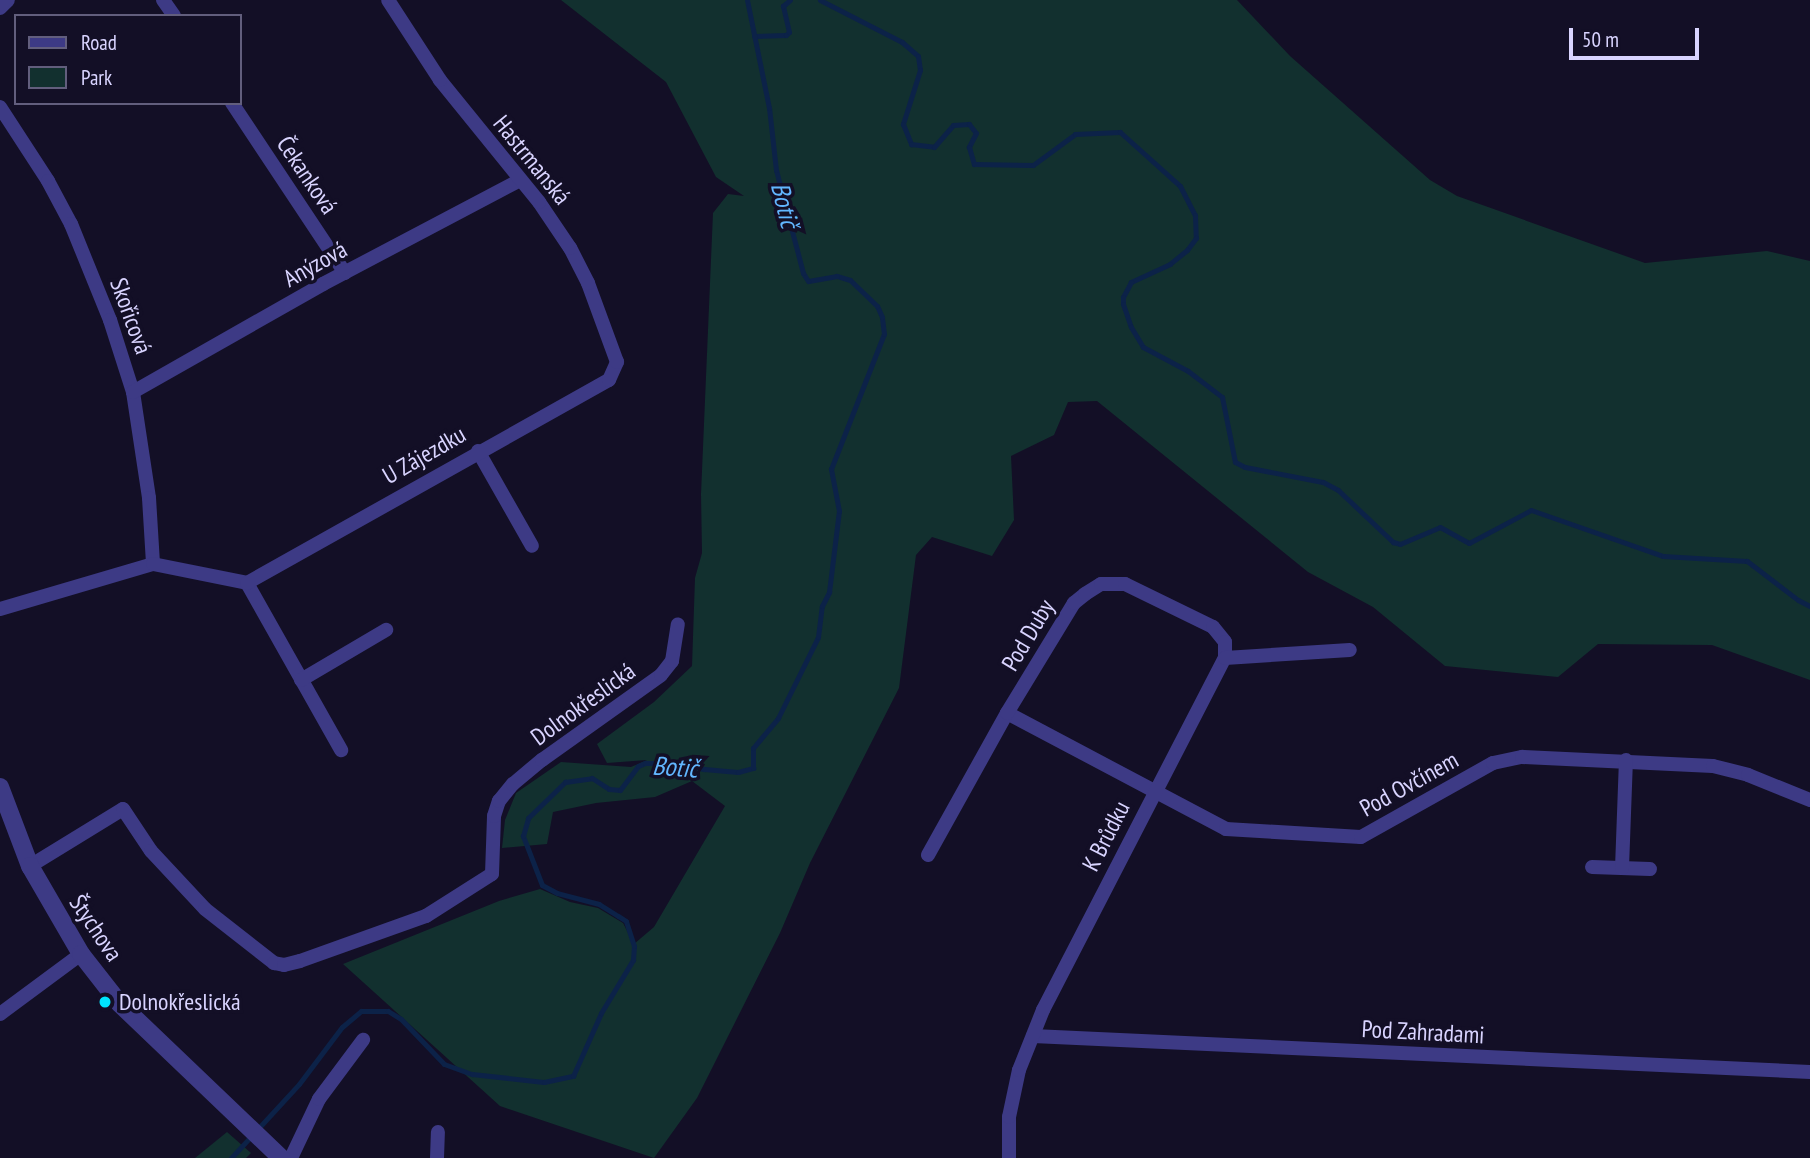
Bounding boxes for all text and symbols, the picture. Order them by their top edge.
legend [14,14,242,105]
scale bar [1572,14,1702,58]
text: 50 m [1582,26,1619,53]
text: Road [81,29,117,56]
text: Park [81,64,112,91]
street label: Hastrmanská [487,110,577,210]
street label: Čekanková [271,131,343,219]
water label: Botič [764,179,806,231]
street label: Anýzová [278,235,352,293]
street label: Skořicová [104,274,158,358]
street label: U Zájezdku [377,420,471,490]
street label: Pod Duby [996,594,1060,676]
street label: Dolnokřeslická [525,657,641,751]
street label: Pod Ovčínem [1355,745,1463,823]
water label: Botič [651,750,699,784]
street label: K Brůdku [1076,796,1136,876]
street label: Štychova [63,889,129,967]
place label: Dolnokřeslická [119,988,241,1016]
marker: Dolnokřeslická [97,994,113,1010]
street label: Pod Zahradami [1361,1014,1485,1050]

